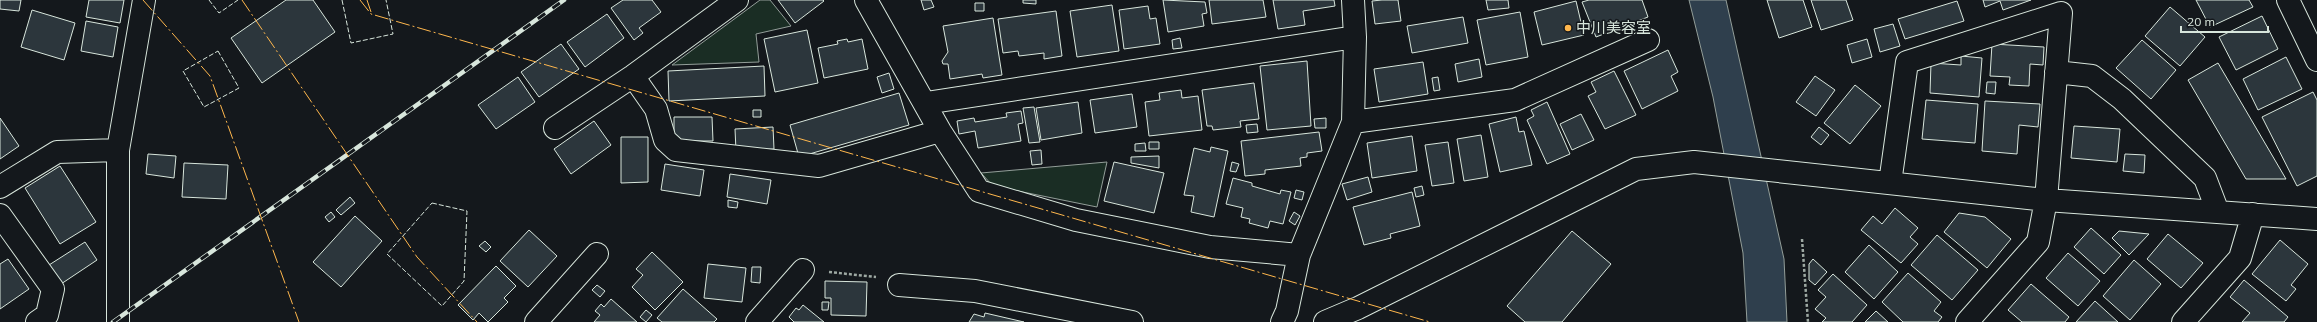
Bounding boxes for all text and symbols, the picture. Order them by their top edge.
scale bar [2181,8,2268,34]
text: 20 m [2187,14,2215,29]
place label: 中川美容室 [1576,18,1651,37]
marker: 中川美容室 [1563,23,1573,33]

